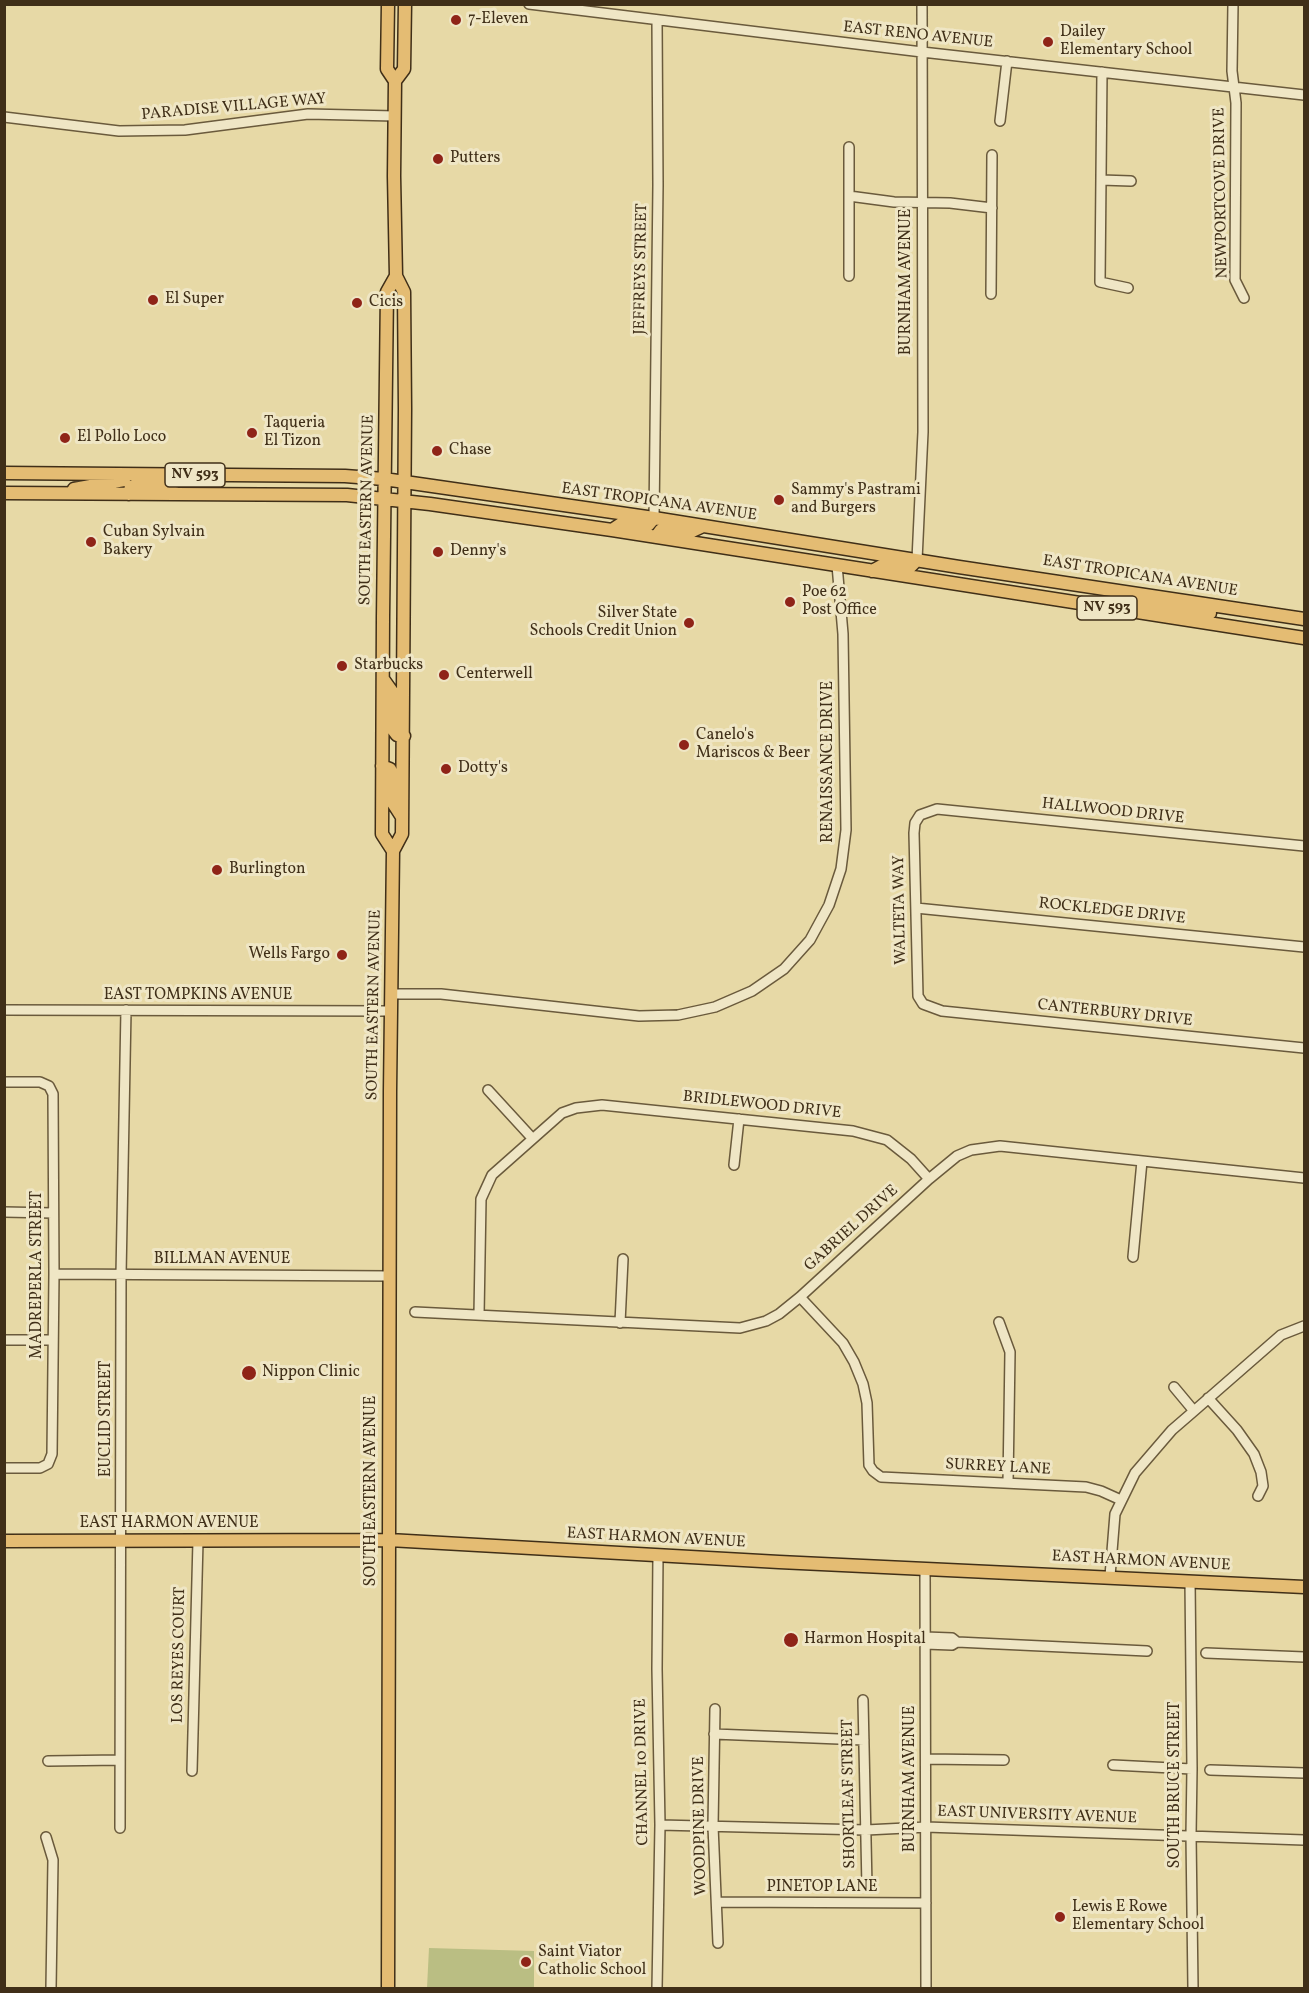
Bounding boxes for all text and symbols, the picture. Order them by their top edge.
place label: 7-Eleven [468,10,529,30]
marker: 7-Eleven [449,13,463,27]
street label: EAST RENO AVENUE [842,19,994,53]
place label: Dailey Elementary School [1060,23,1192,61]
marker: Dailey Elementary School [1041,35,1055,49]
street label: PARADISE VILLAGE WAY [141,90,327,126]
street label: NEWPORTCOVE DRIVE [1211,107,1233,279]
place label: Putters [450,149,500,169]
marker: Putters [431,152,445,166]
street label: JEFFREYS STREET [631,203,653,335]
street label: BURNHAM AVENUE [897,209,917,355]
place label: El Super [165,290,224,310]
marker: El Super [146,293,160,307]
place label: Cicis [369,293,403,313]
marker: Cicis [350,296,364,310]
place label: Taqueria El Tizon [264,414,325,452]
street label: SOUTH EASTERN AVENUE [357,414,379,606]
marker: Taqueria El Tizon [245,426,259,440]
place label: El Pollo Loco [77,428,166,448]
marker: El Pollo Loco [58,431,72,445]
place label: Chase [449,441,491,461]
marker: Chase [430,444,444,458]
road number: NV 593 [165,463,225,487]
street label: EAST TROPICANA AVENUE [560,480,758,526]
place label: Sammy's Pastrami and Burgers [791,481,921,519]
marker: Sammy's Pastrami and Burgers [772,493,786,507]
place label: Cuban Sylvain Bakery [103,523,205,561]
marker: Cuban Sylvain Bakery [84,535,98,549]
place label: Denny's [450,542,506,562]
marker: Denny's [431,545,445,559]
street label: EAST TROPICANA AVENUE [1041,552,1239,602]
place label: Poe 62 Post Office [802,583,877,621]
marker: Poe 62 Post Office [783,595,797,609]
road number: NV 593 [1077,596,1137,620]
place label: Silver State Schools Credit Union [530,604,677,642]
marker: Silver State Schools Credit Union [682,616,696,630]
place label: Starbucks [354,656,423,676]
marker: Starbucks [335,659,349,673]
place label: Centerwell [456,665,533,685]
marker: Centerwell [437,668,451,682]
street label: RENAISSANCE DRIVE [819,681,839,843]
place label: Canelo's Mariscos & Beer [696,726,810,764]
marker: Canelo's Mariscos & Beer [677,738,691,752]
place label: Dotty's [458,759,508,779]
marker: Dotty's [439,762,453,776]
street label: HALLWOOD DRIVE [1041,795,1185,829]
street label: WALTETA WAY [890,855,912,965]
place label: Burlington [229,860,306,880]
marker: Burlington [210,863,224,877]
street label: ROCKLEDGE DRIVE [1038,895,1186,929]
street label: SOUTH EASTERN AVENUE [364,909,386,1101]
place label: Wells Fargo [248,945,330,965]
marker: Wells Fargo [335,948,349,962]
street label: EAST TOMPKINS AVENUE [104,986,292,1006]
street label: CANTERBURY DRIVE [1037,996,1193,1032]
street label: BRIDLEWOOD DRIVE [682,1088,842,1124]
street label: GABRIEL DRIVE [801,1182,903,1276]
street label: MADREPERLA STREET [28,1191,48,1359]
street label: BILLMAN AVENUE [154,1250,290,1270]
street label: EUCLID STREET [97,1361,117,1477]
place label: Nippon Clinic [262,1363,360,1383]
marker: Nippon Clinic [240,1364,258,1382]
street label: SOUTH EASTERN AVENUE [362,1396,382,1586]
street label: SURREY LANE [945,1456,1051,1480]
street label: EAST HARMON AVENUE [79,1514,259,1534]
street label: EAST HARMON AVENUE [566,1525,746,1553]
street label: EAST HARMON AVENUE [1051,1548,1231,1576]
street label: LOS REYES COURT [169,1587,191,1723]
place label: Harmon Hospital [804,1630,926,1650]
marker: Harmon Hospital [782,1631,800,1649]
street label: CHANNEL 10 DRIVE [632,1698,654,1846]
street label: SOUTH BRUCE STREET [1166,1702,1186,1868]
street label: BURNHAM AVENUE [901,1706,921,1852]
street label: SHORTLEAF STREET [839,1719,861,1869]
street label: WOODPINE DRIVE [690,1756,712,1896]
street label: EAST UNIVERSITY AVENUE [937,1803,1137,1829]
street label: PINETOP LANE [766,1878,878,1898]
place label: Lewis E Rowe Elementary School [1072,1898,1204,1936]
marker: Lewis E Rowe Elementary School [1053,1910,1067,1924]
place label: Saint Viator Catholic School [538,1943,646,1981]
marker: Saint Viator Catholic School [519,1955,533,1969]

